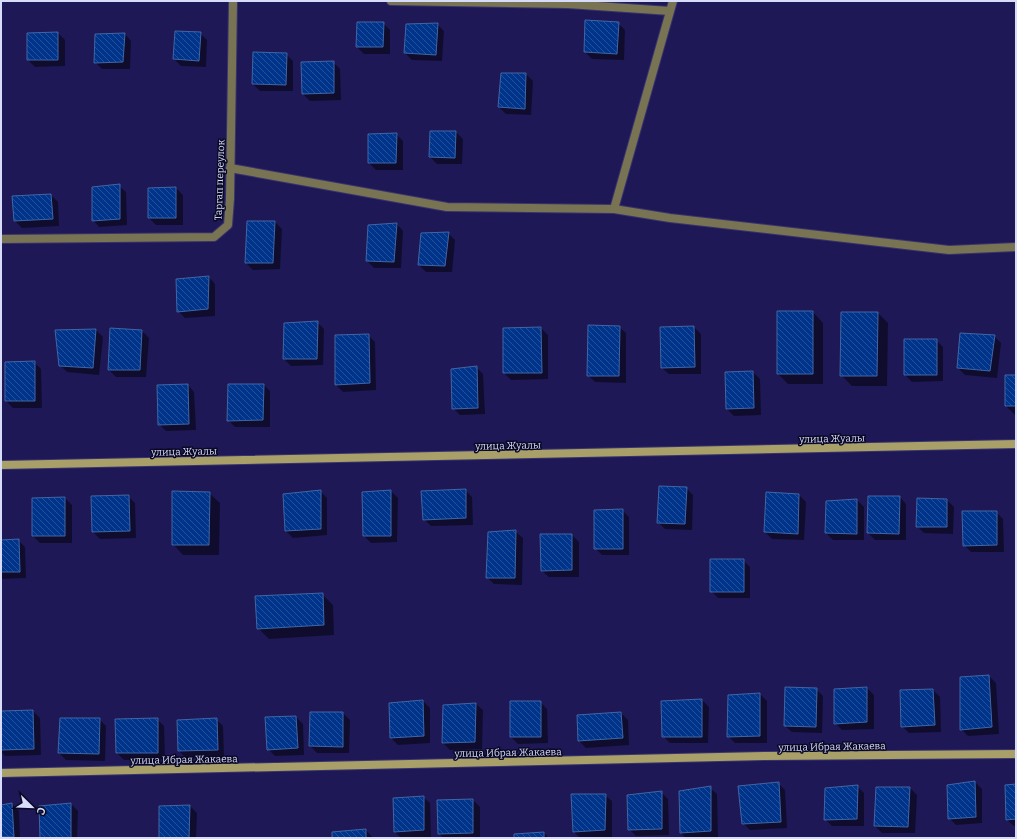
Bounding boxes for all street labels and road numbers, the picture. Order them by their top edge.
street label: Таргап переулок [213,139,227,221]
street label: улица Жуалы [798,432,865,446]
street label: улица Жуалы [474,439,541,453]
street label: улица Жуалы [150,445,217,459]
street label: улица Ибрая Жакаева [777,739,886,754]
street label: улица Ибрая Жакаева [453,745,562,760]
street label: улица Ибрая Жакаева [129,752,238,767]

